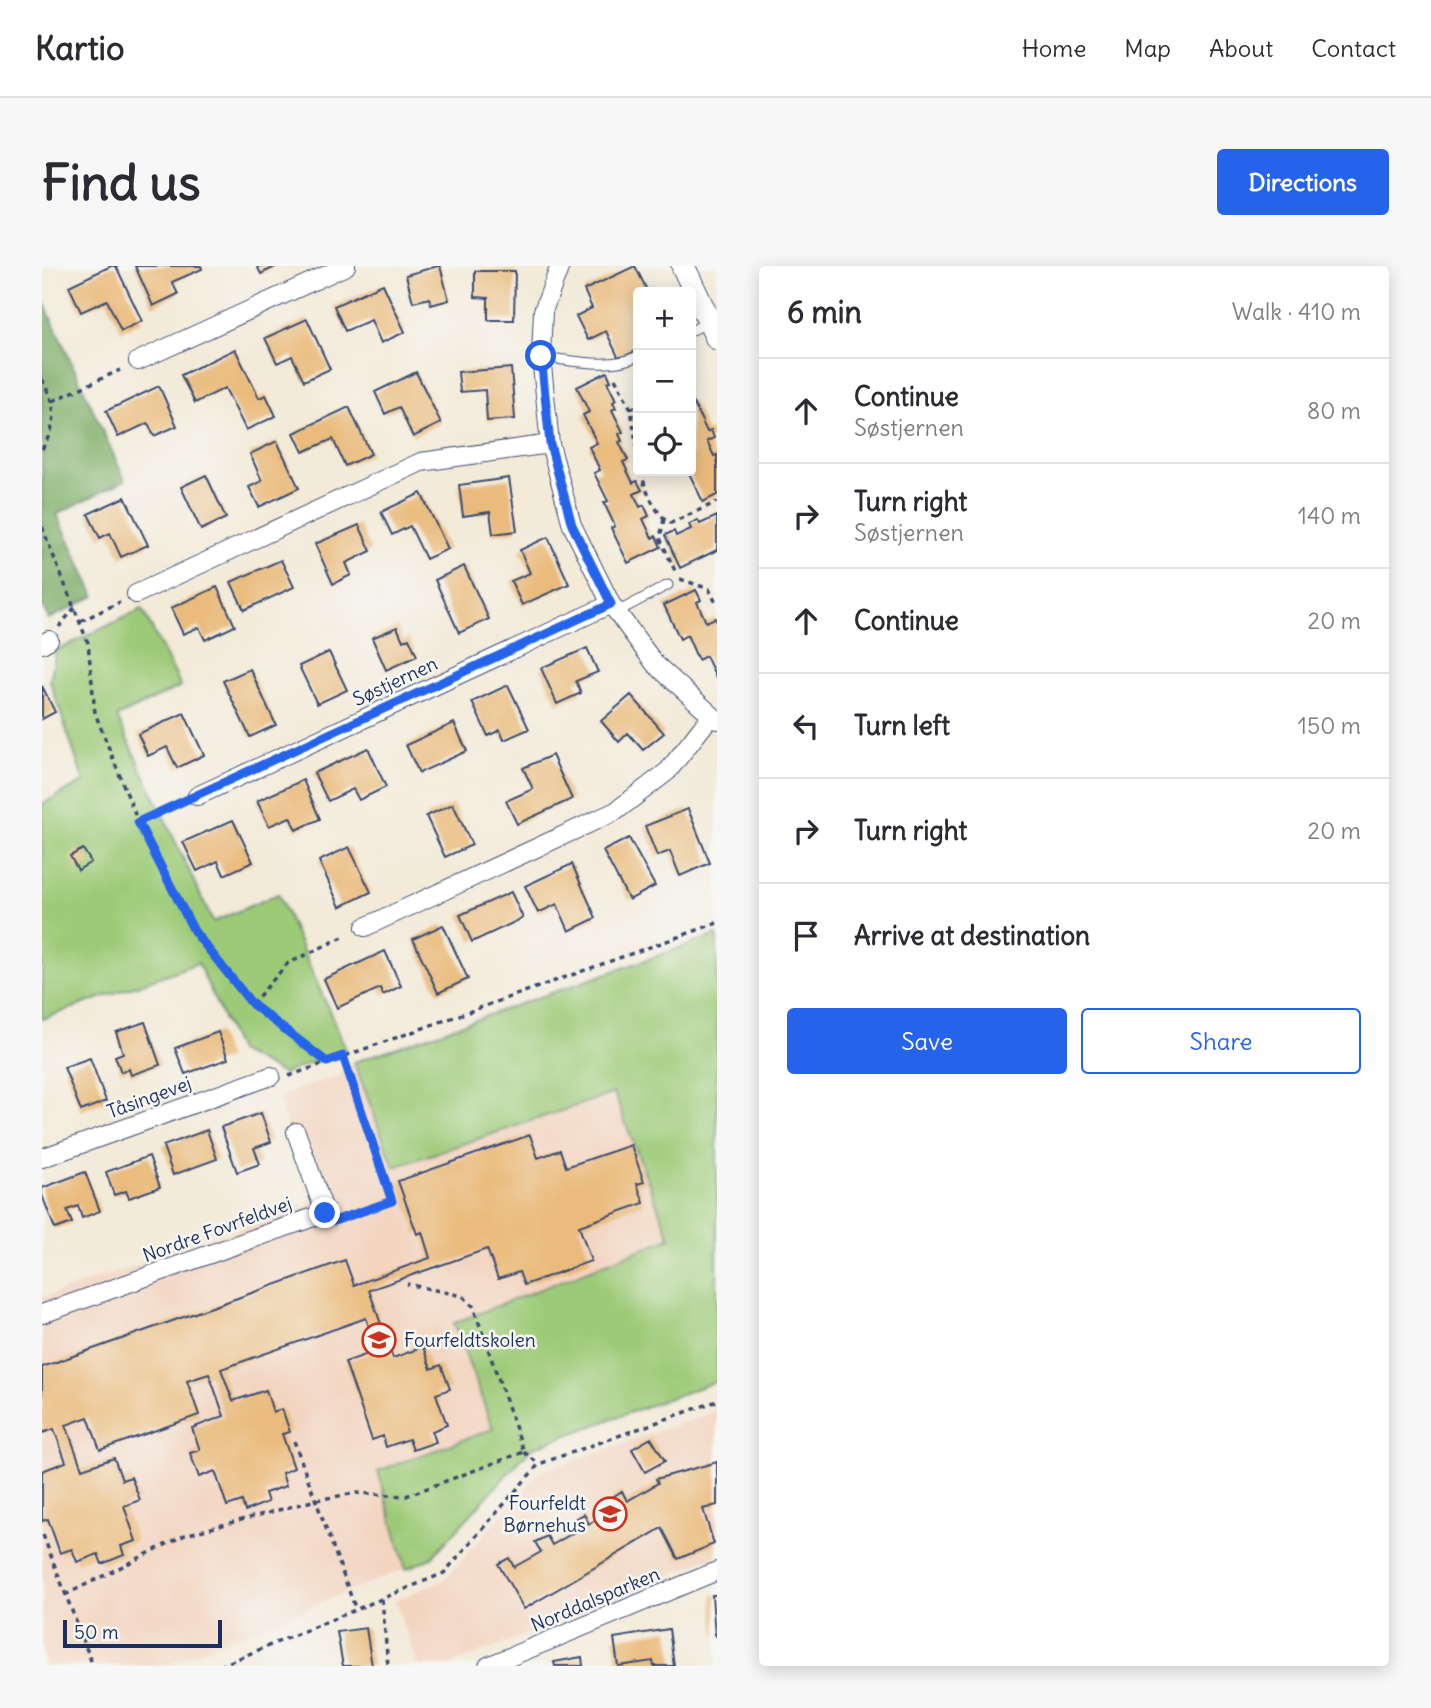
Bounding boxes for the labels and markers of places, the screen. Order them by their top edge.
school or university icon: Fourfeldtskolen [360,1321,398,1359]
place label: Fourfeldtskolen [404,1328,536,1352]
place label: Fourfeldt Børnehus [503,1491,586,1537]
school or university icon: Fourfeldt Børnehus [591,1495,629,1533]

